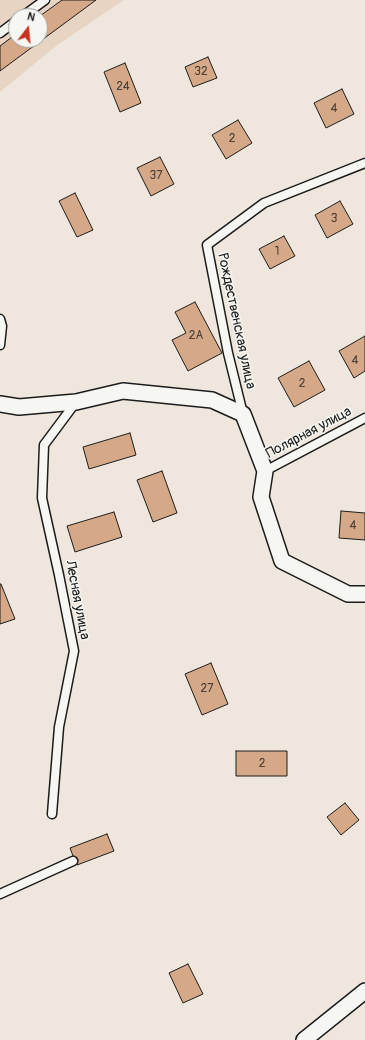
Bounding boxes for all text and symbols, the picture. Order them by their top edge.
north arrow [8,8,48,48]
text: N [26,10,37,24]
house number: 32 [194,65,208,79]
house number: 24 [116,80,130,94]
house number: 4 [331,102,337,116]
house number: 2 [229,132,235,146]
house number: 37 [149,169,163,183]
house number: 3 [331,212,337,226]
house number: 1 [275,245,279,259]
street label: Рождественская улица [213,251,259,391]
house number: 2А [189,329,203,343]
house number: 4 [352,354,358,368]
house number: 2 [299,377,305,391]
street label: Полярная улица [263,403,355,463]
house number: 4 [350,519,356,533]
street label: Лесная улица [61,559,93,641]
house number: 27 [200,682,214,696]
house number: 2 [259,757,265,771]

